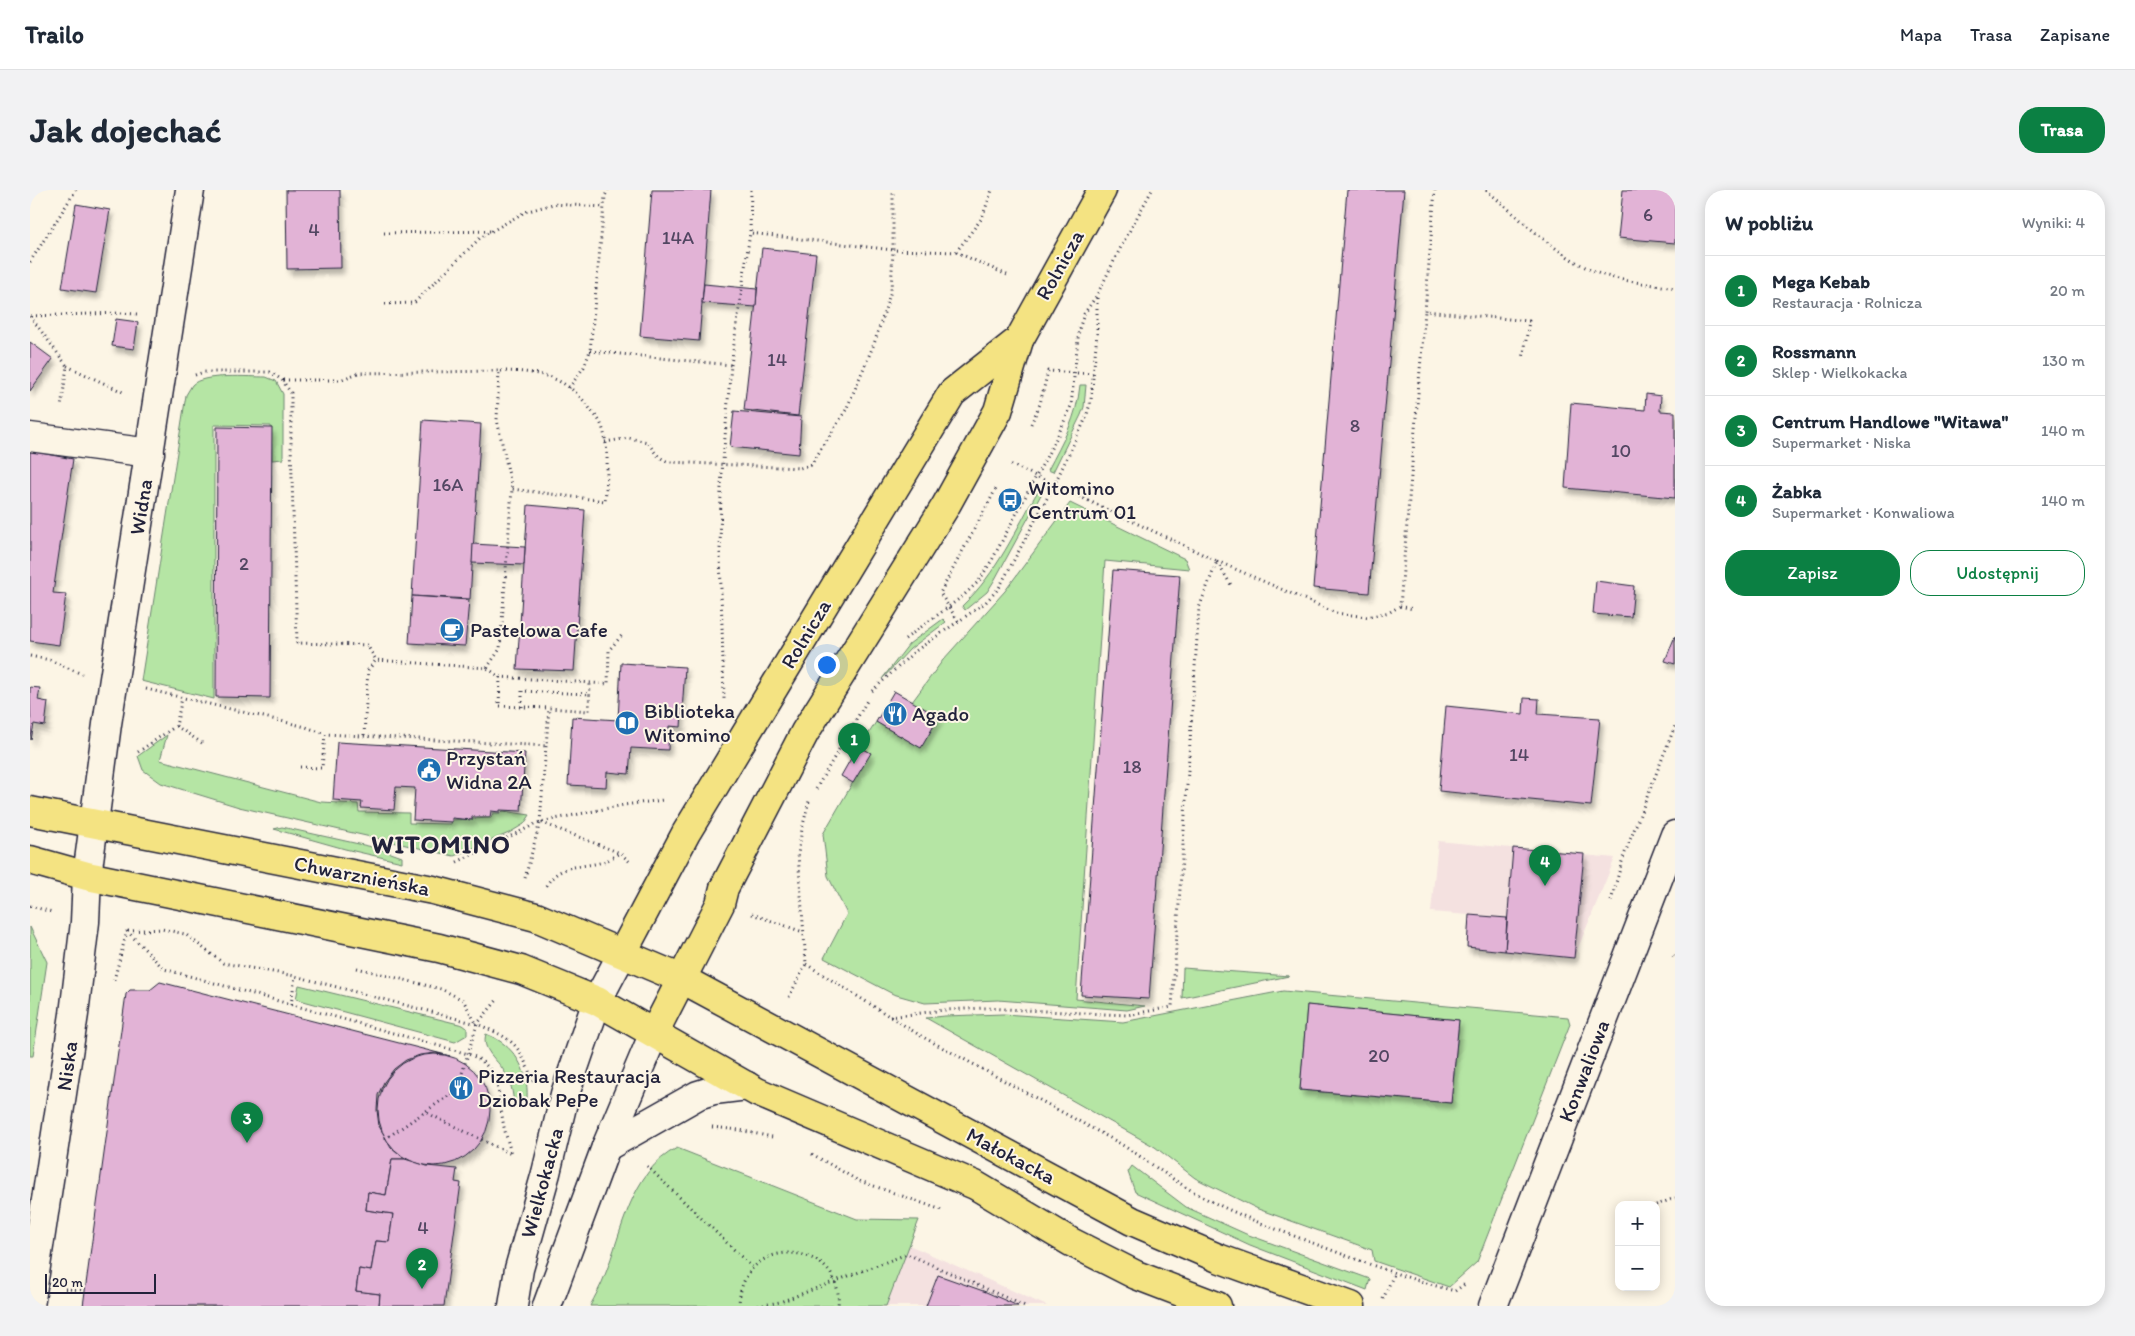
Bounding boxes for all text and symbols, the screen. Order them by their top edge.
text: Trailo [25,20,84,49]
text: Mapa [1900,24,1942,46]
text: Trasa [1970,24,2012,46]
text: Zapisane [2040,24,2110,46]
button: Trasa [2019,107,2105,153]
text: Jak dojechać [30,109,222,151]
house number: 6 [1643,203,1653,226]
text: W pobliżu [1725,210,1813,235]
text: Wyniki: 4 [2022,213,2085,232]
house number: 4 [308,218,320,241]
street label: Rolnicza [1030,225,1089,304]
house number: 14A [662,226,694,249]
text: Mega Kebab [1772,270,1870,293]
text: 1 [1737,281,1745,300]
text: 20 m [2050,281,2085,300]
text: Restauracja · Rolnicza [1772,293,1922,312]
text: Rossmann [1772,340,1856,363]
house number: 14 [767,348,787,371]
text: 2 [1737,351,1745,370]
text: 130 m [2042,351,2085,370]
text: Sklep · Wielkokacka [1772,363,1907,382]
text: Centrum Handlowe "Witawa" [1772,410,2008,433]
house number: 8 [1350,414,1360,437]
text: 3 [1737,421,1745,440]
text: 140 m [2041,421,2085,440]
text: Supermarket · Niska [1772,433,1911,452]
house number: 10 [1611,439,1631,462]
house number: 16A [432,473,464,496]
place label: Witomino Centrum 01 [1028,475,1136,524]
street label: Widna [124,477,157,537]
text: Żabka [1772,480,1822,503]
bus stop icon: Witomino Centrum 01 [997,487,1023,513]
text: 4 [1736,491,1746,510]
text: 140 m [2041,491,2085,510]
text: Supermarket · Konwaliowa [1772,503,1955,522]
button: Zapisz [1725,550,1900,596]
button: Udostępnij [1910,550,2085,596]
house number: 2 [239,552,249,575]
street label: Rolnicza [775,595,836,673]
cafe icon: Pastelowa Cafe [439,617,465,643]
place label: Pastelowa Cafe [470,617,608,642]
your location [814,652,840,678]
place label: Biblioteka Witomino [644,698,735,747]
restaurant icon: Agado [882,701,908,727]
place label: Agado [912,701,969,726]
library icon: Biblioteka Witomino [614,710,640,736]
pin: 1 [838,723,870,764]
house number: 14 [1509,743,1529,766]
place label: Przystań Widna 2A [446,745,532,794]
house number: 18 [1122,755,1142,778]
public building icon: Przystań Widna 2A [416,757,442,783]
district label: WITOMINO [371,828,511,860]
pin: 4 [1529,845,1561,886]
street label: Chwarznieńska [292,850,432,901]
street label: Konwaliowa [1553,1016,1614,1125]
street label: Niska [51,1039,82,1092]
house number: 20 [1368,1044,1390,1067]
place label: Pizzeria Restauracja Dziobak PePe [478,1063,661,1112]
restaurant icon: Pizzeria Restauracja Dziobak PePe [448,1075,474,1101]
pin: 3 [231,1102,263,1143]
street label: Małokacka [962,1122,1060,1189]
street label: Wielkokacka [515,1125,568,1241]
map controls [1615,1201,1660,1291]
button: + [1615,1201,1660,1246]
house number: 4 [417,1216,429,1239]
button: − [1615,1246,1660,1291]
pin: 2 [406,1248,438,1289]
scale bar [45,1271,156,1294]
text: 20 m [52,1274,83,1291]

